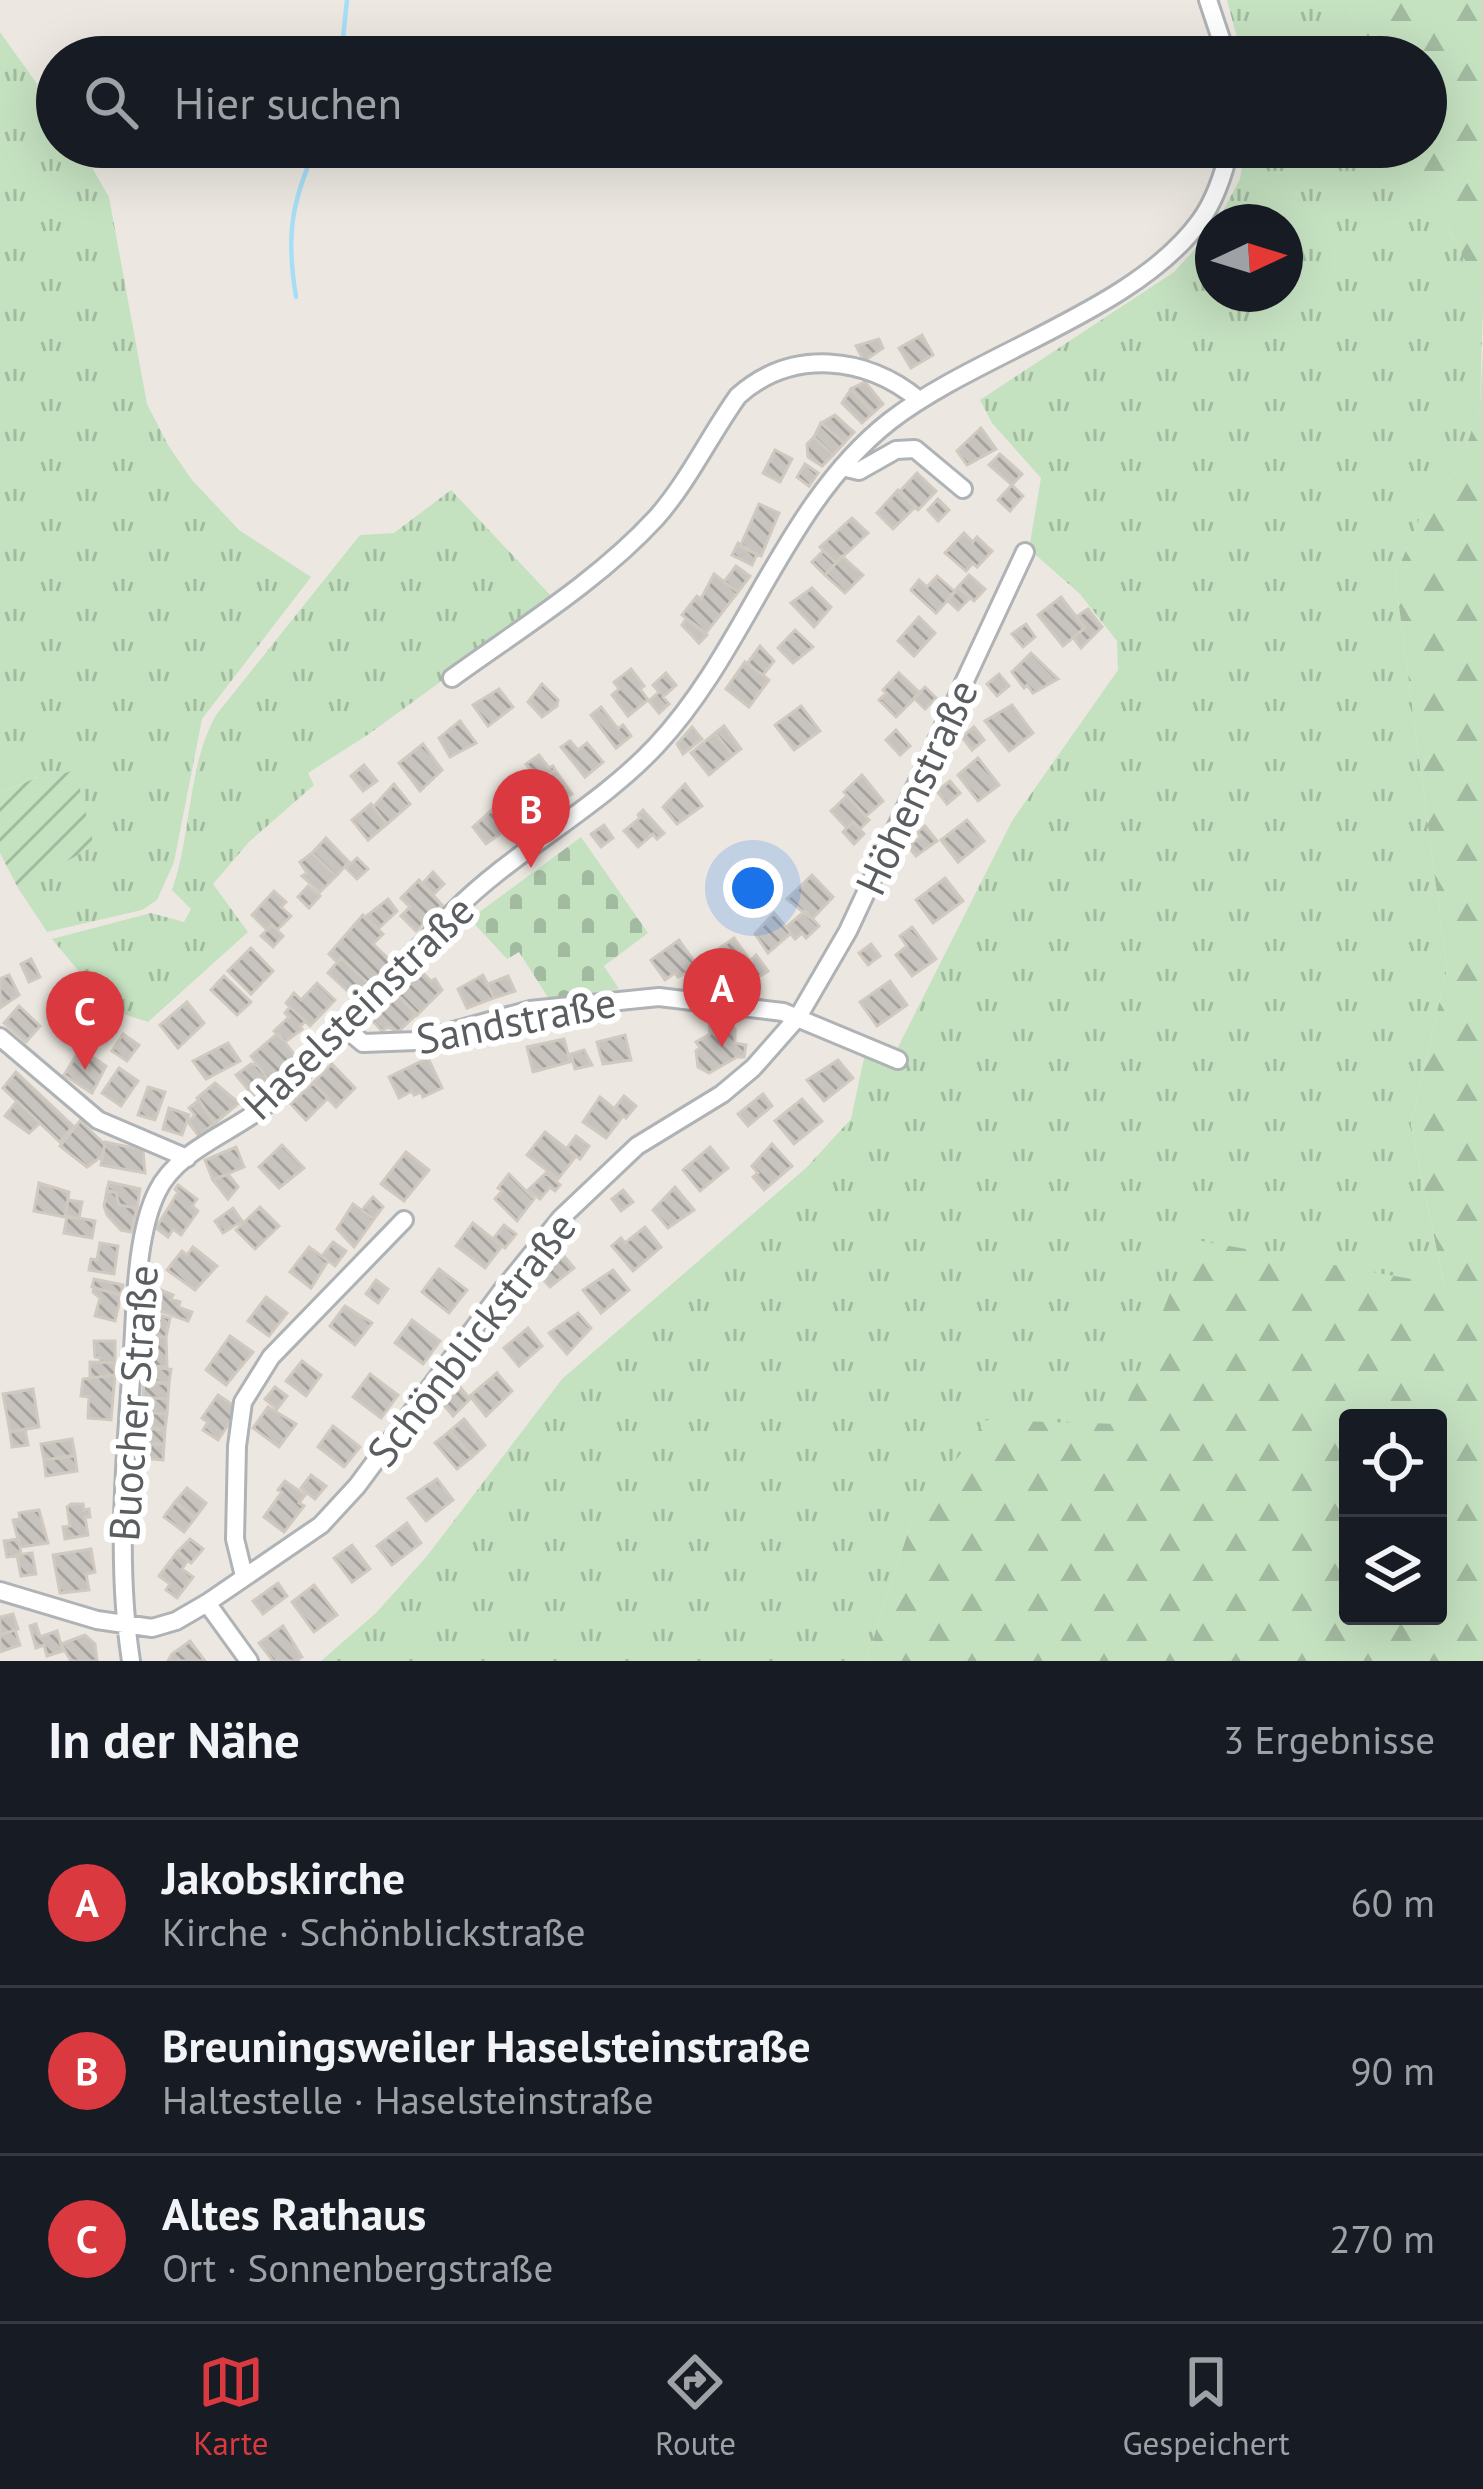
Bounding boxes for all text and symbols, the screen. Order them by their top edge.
search box [36,36,1447,168]
icon: search [78,69,144,135]
text: Hier suchen [174,73,402,131]
north arrow [1195,204,1303,312]
street label: Höhenstraße [842,671,990,903]
pin: B [492,769,570,868]
your location [723,858,783,918]
street label: Haselsteinstraße [231,883,485,1131]
pin: A [683,948,761,1047]
pin: C [46,971,124,1070]
street label: Sandstraße [412,974,620,1066]
street label: Schönblickstraße [354,1201,588,1477]
street label: Buocher Straße [96,1263,170,1543]
map controls [1339,1409,1447,1625]
button: locate [1339,1409,1447,1517]
button: layers [1339,1517,1447,1625]
text: In der Nähe [48,1706,300,1772]
text: 3 Ergebnisse [1223,1714,1435,1765]
text: Jakobskirche [162,1848,405,1906]
text: A [75,1877,99,1928]
text: 60 m [1350,1877,1435,1928]
text: Kirche · Schönblickstraße [162,1906,586,1957]
text: Breuningsweiler Haselsteinstraße [162,2016,811,2074]
text: B [75,2045,99,2096]
text: 90 m [1350,2045,1435,2096]
text: Haltestelle · Haselsteinstraße [162,2074,654,2125]
text: Altes Rathaus [162,2184,426,2242]
text: C [76,2213,98,2264]
text: 270 m [1329,2213,1435,2264]
text: Ort · Sonnenbergstraße [162,2242,553,2293]
tab: Karte [193,2349,269,2464]
tab: Route [655,2349,736,2464]
tab: Gespeichert [1122,2349,1290,2464]

